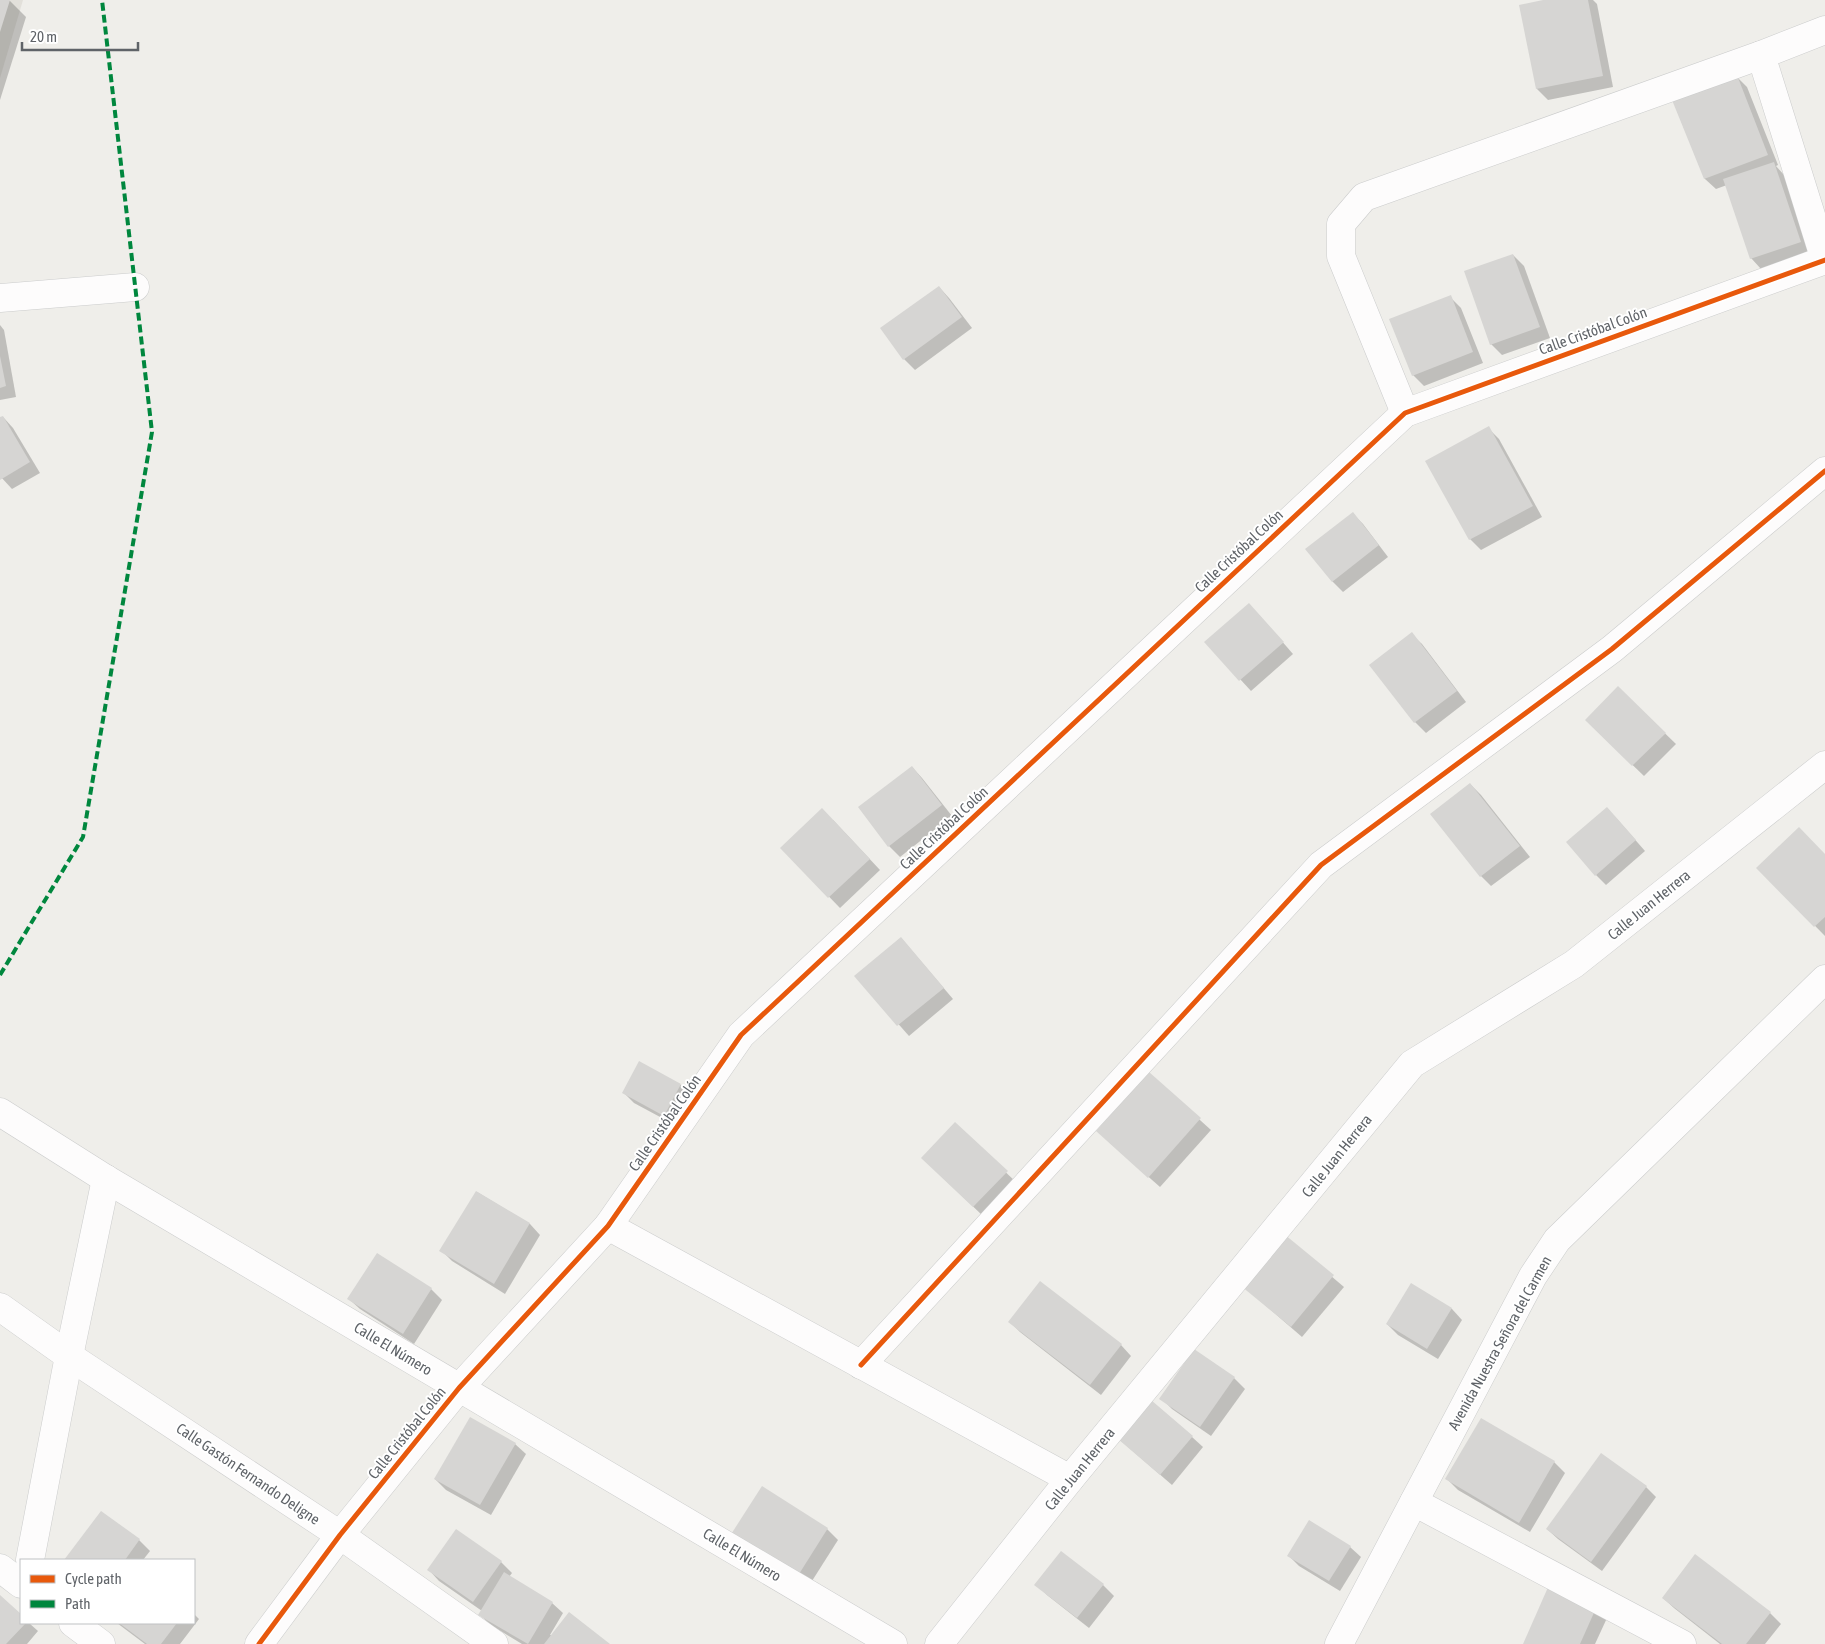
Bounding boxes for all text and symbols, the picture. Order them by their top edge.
scale bar [22,20,139,52]
text: 20 m [30,28,57,45]
street label: Calle Cristóbal Colón [1537,303,1649,358]
street label: Calle Cristóbal Colón [1191,506,1286,596]
street label: Calle Cristóbal Colón [896,783,991,873]
street label: Calle Juan Herrera [1604,866,1693,943]
street label: Calle Cristóbal Colón [625,1071,704,1174]
street label: Calle Juan Herrera [1298,1111,1375,1200]
street label: Avenida Nuestra Señora del Carmen [1445,1253,1555,1433]
street label: Calle El Número [351,1319,435,1379]
street label: Calle Cristóbal Colón [364,1383,449,1482]
street label: Calle Gastón Fernando Deligne [173,1419,323,1528]
street label: Calle Juan Herrera [1041,1424,1118,1513]
street label: Calle El Número [700,1525,784,1585]
legend [20,1559,195,1624]
text: Cycle path [65,1570,122,1587]
text: Path [65,1595,91,1612]

